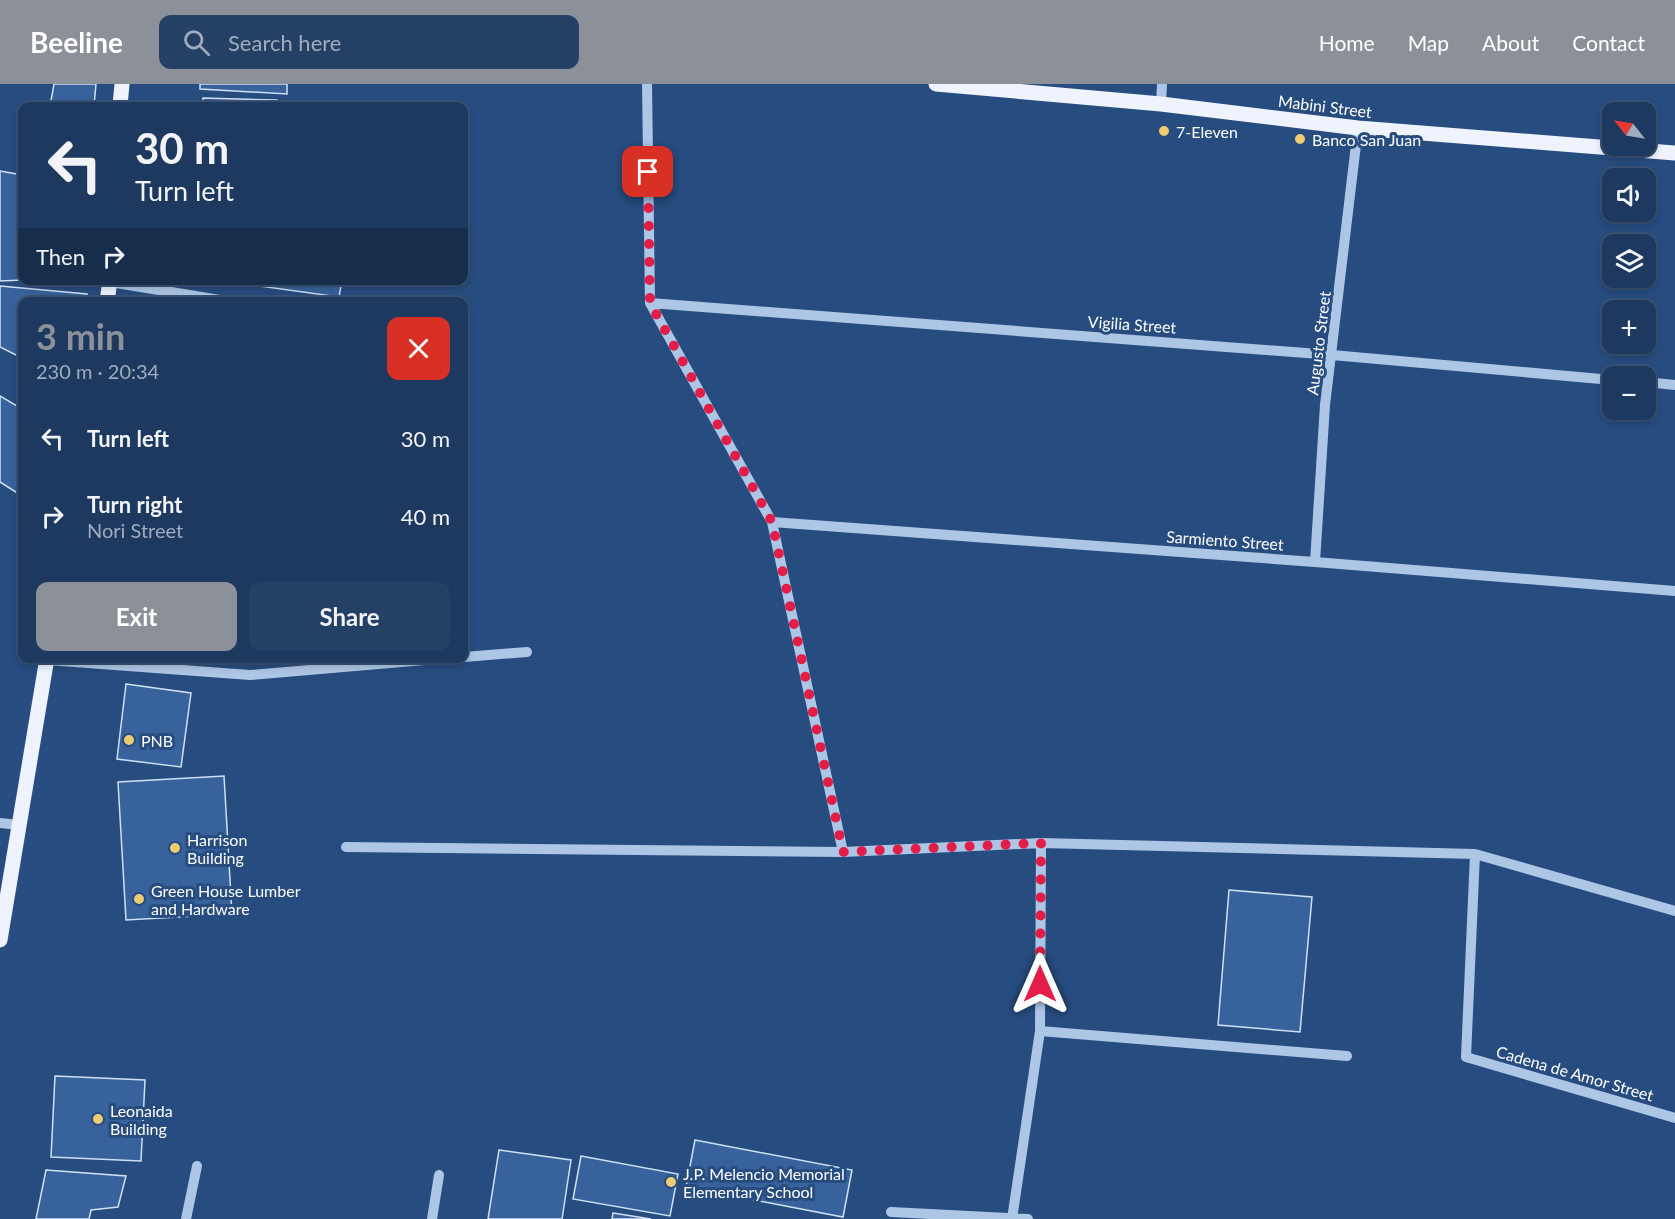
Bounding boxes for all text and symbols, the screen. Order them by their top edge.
search box [159,15,579,69]
text: Beeline [30,25,123,59]
icon: search [180,26,213,59]
text: Search here [228,29,341,56]
text: Home [1319,30,1375,55]
text: Map [1408,30,1449,55]
text: About [1482,30,1539,55]
text: Contact [1572,30,1645,55]
street label: Mabini Street [1277,91,1373,121]
north arrow [1602,102,1656,156]
map controls [1602,102,1656,420]
place label: 7-Eleven [1176,122,1238,141]
text: 30 m [135,123,229,173]
marker: 7-Eleven [1157,124,1171,138]
icon: left [36,126,114,204]
place label: Banco San Juan [1312,130,1421,149]
marker: Banco San Juan [1293,132,1307,146]
pin [622,146,673,197]
icon: arrive [631,155,664,188]
button: sound [1602,168,1656,222]
text: Turn left [135,174,234,207]
button: layers [1602,234,1656,288]
icon: right [97,240,130,273]
text: Then [36,243,85,270]
street label: Augusto Street [1302,290,1334,396]
button: + [1602,300,1656,354]
street label: Vigilia Street [1087,311,1177,337]
text: 3 min [36,314,125,358]
button: close [387,317,450,380]
text: 230 m · 20:34 [36,359,159,383]
button: − [1602,366,1656,420]
icon: left [36,422,69,455]
text: Turn left [87,425,169,452]
text: 30 m [401,425,450,452]
text: Turn right [87,491,182,518]
icon: right [36,500,69,533]
text: 40 m [401,503,450,530]
text: Nori Street [87,518,183,542]
street label: Sarmiento Street [1166,526,1285,554]
button: Exit [36,582,237,651]
button: Share [249,582,450,651]
place label: PNB [141,731,173,750]
marker: PNB [122,733,136,747]
place label: Harrison Building [187,830,247,867]
marker: Harrison Building [168,841,182,855]
place label: Green House Lumber and Hardware [151,881,301,918]
marker: Green House Lumber and Hardware [132,892,146,906]
position arrow [1008,952,1072,1016]
street label: Cadena de Amor Street [1494,1041,1656,1105]
place label: Leonaida Building [110,1101,173,1138]
marker: Leonaida Building [91,1112,105,1126]
place label: J.P. Melencio Memorial Elementary School [683,1164,845,1201]
marker: J.P. Melencio Memorial Elementary School [664,1175,678,1189]

